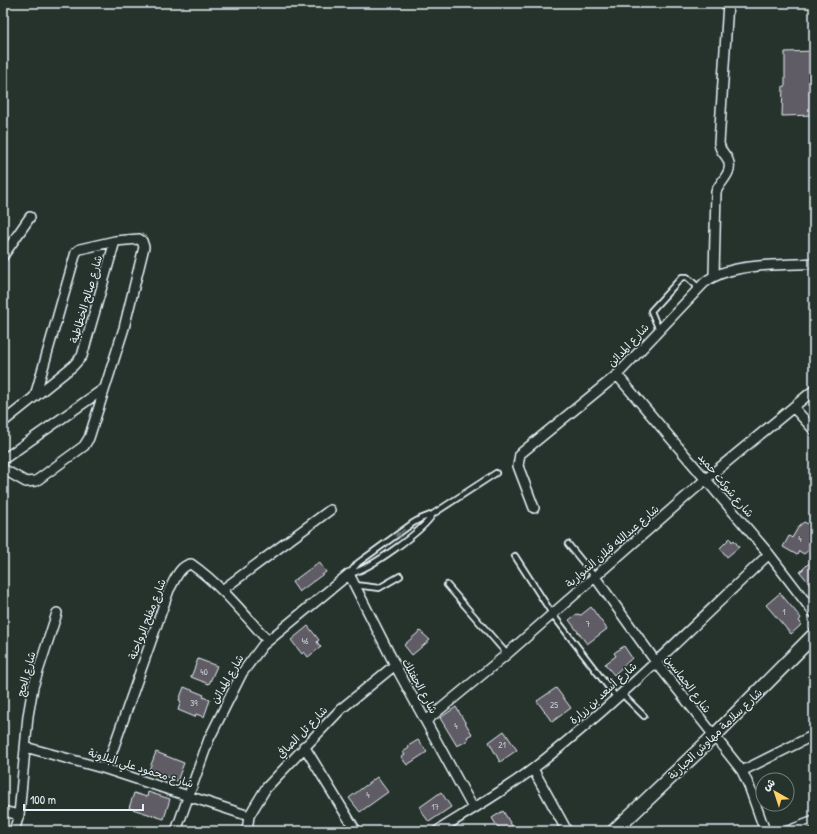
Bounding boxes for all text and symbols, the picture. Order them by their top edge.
street label: شارع صالح الخطاطبة [67,253,107,345]
street label: شارع المدائن [604,320,653,371]
street label: شارع شوكت حميد [694,450,757,521]
street label: شارع عبدالله قبلان الشواربة [562,502,663,592]
one-way arrow [394,529,405,537]
house number: 4 [798,533,802,545]
street label: شارع مفلح الرواحنة [125,577,171,662]
house number: 1 [782,606,786,618]
house number: 7 [586,618,591,630]
house number: 46 [302,635,309,647]
street label: شارع الحج [13,650,41,699]
street label: شارع المدائن [207,652,248,707]
street label: شارع الجماسين [660,652,714,717]
street label: شارع الجفتلك [397,656,441,717]
street label: شارع أسعد بن زرارة [566,659,641,729]
house number: 40 [200,666,208,678]
street label: شارع سلامة مهاوش الحبارنة [665,685,766,784]
house number: 39 [190,697,198,709]
house number: 25 [550,699,558,711]
street label: شارع تل الصافي [273,702,332,762]
house number: 4 [454,720,458,732]
house number: 21 [498,739,506,751]
street label: شارع محمود علي البلاونة [86,745,195,794]
north arrow [755,772,795,812]
text: ش [760,775,778,793]
scale bar [24,786,143,812]
house number: 4 [366,789,370,801]
text: 100 m [30,791,56,808]
house number: 17 [431,801,439,813]

